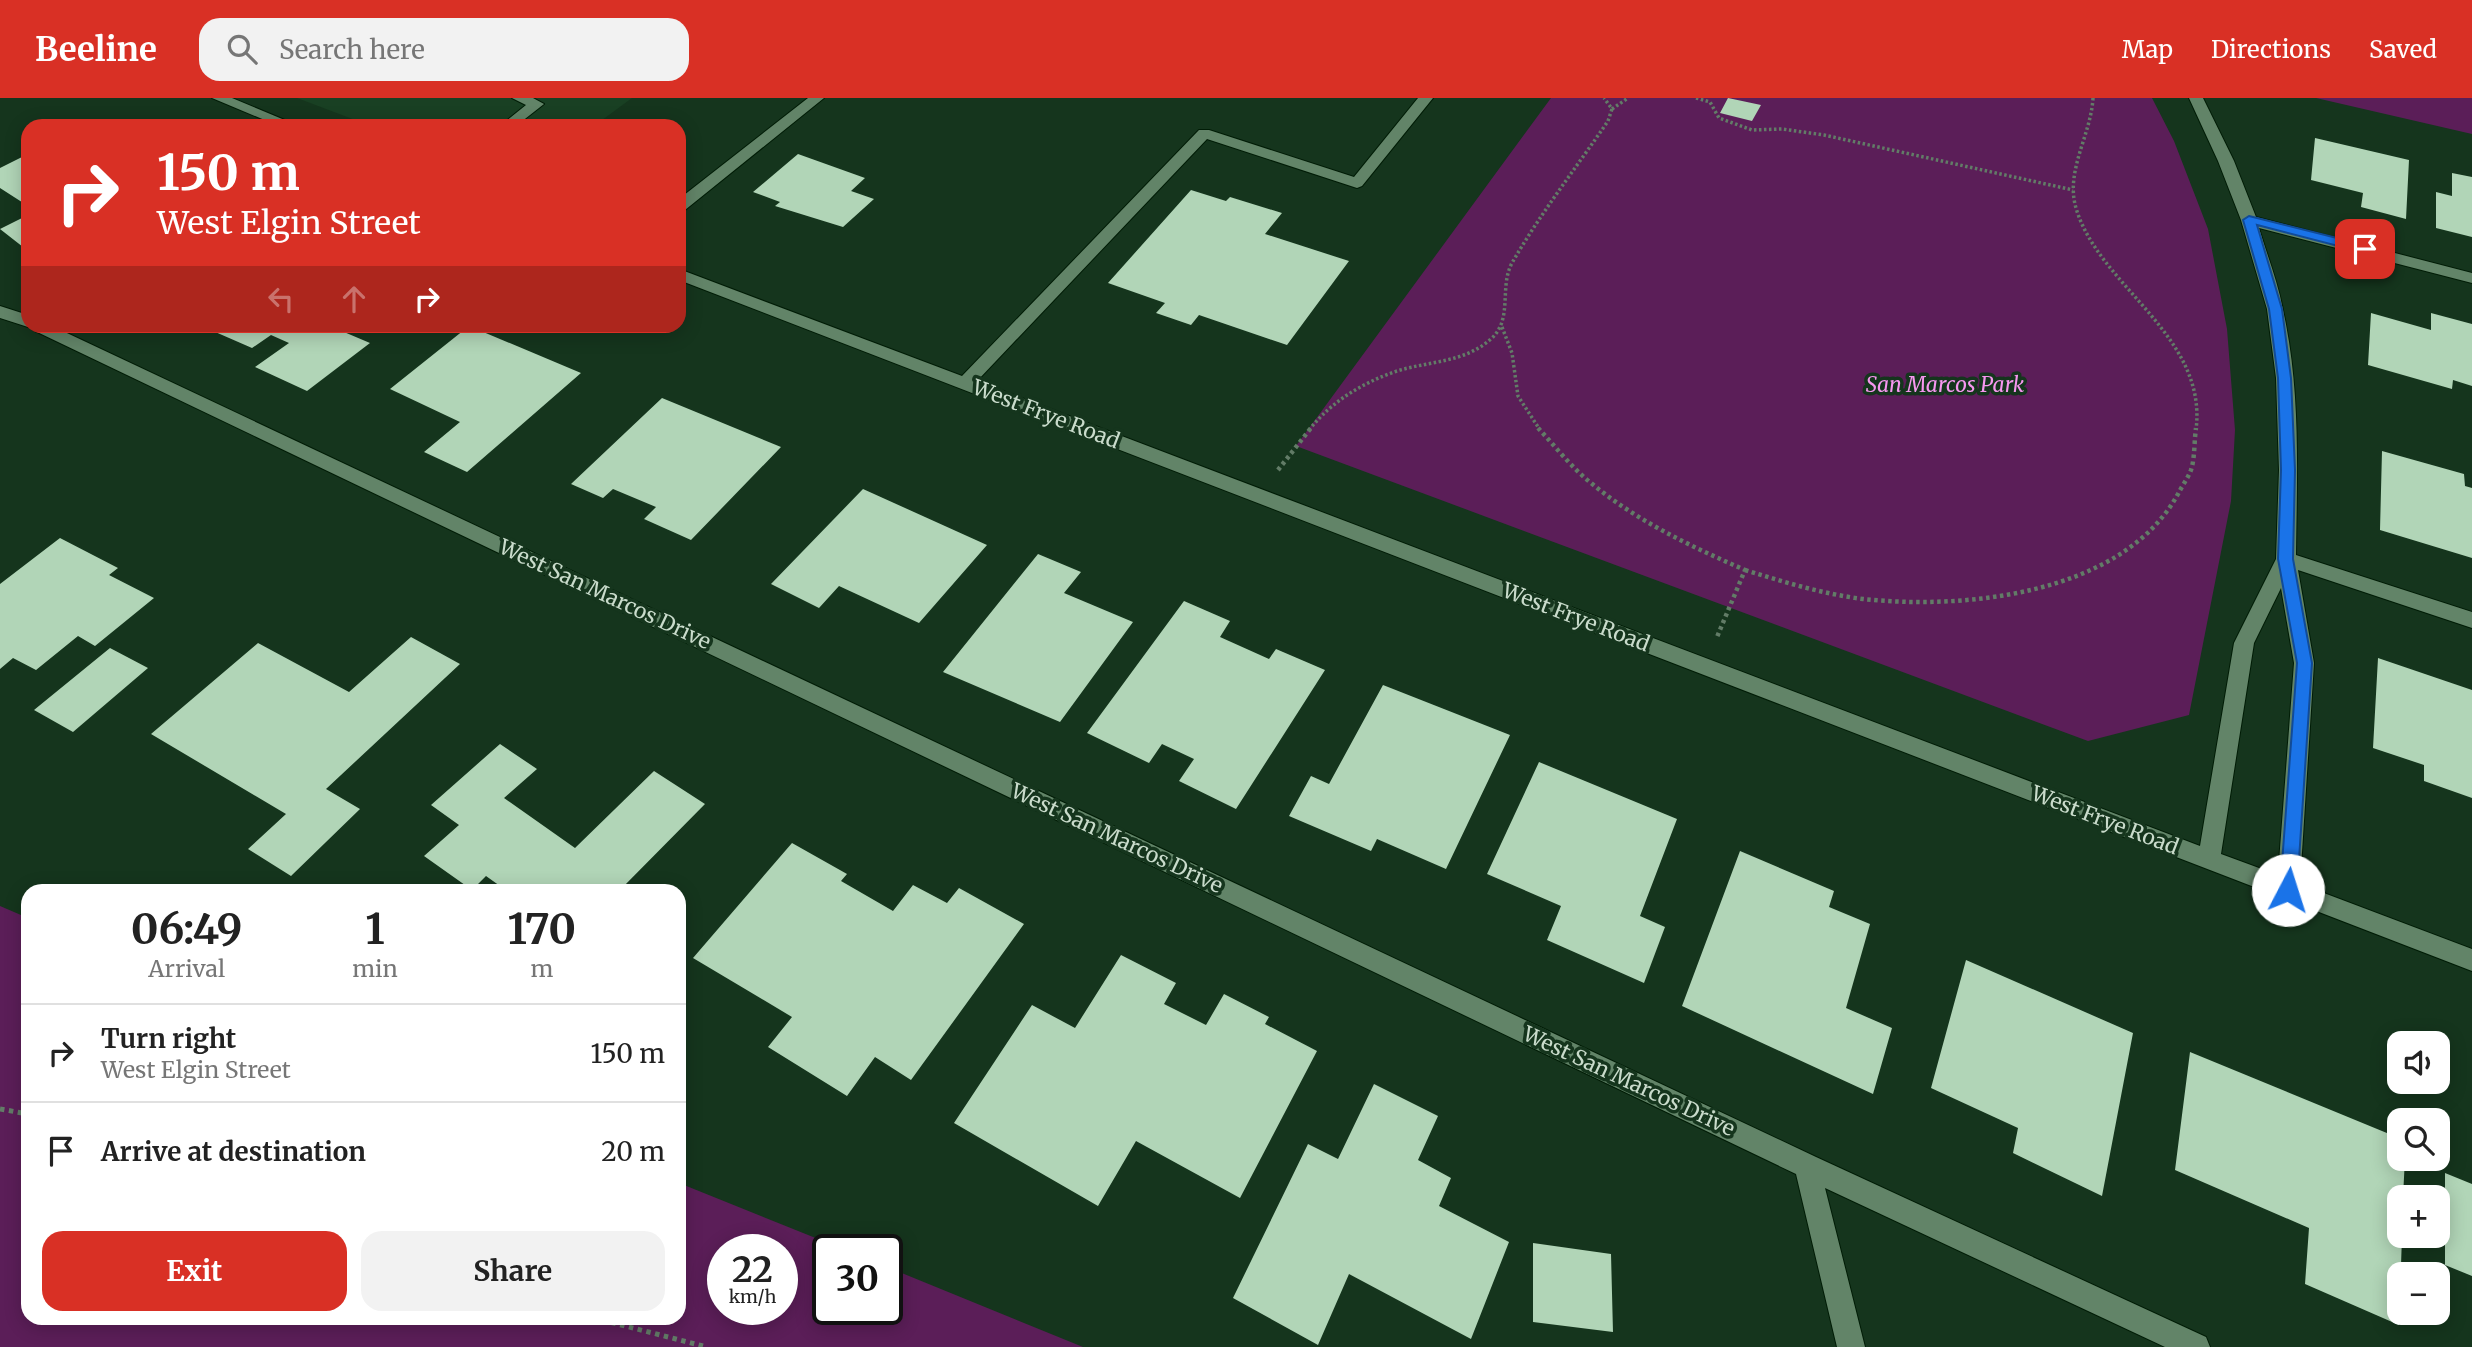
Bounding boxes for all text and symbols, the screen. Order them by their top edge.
search box [199,18,689,81]
text: Beeline [35,29,157,70]
icon: search [223,30,261,68]
text: Search here [279,33,425,66]
text: Map [2122,34,2173,65]
text: Directions [2211,34,2331,65]
text: Saved [2369,34,2437,65]
text: 150 m [157,142,300,203]
icon: right [42,147,133,238]
text: West Elgin Street [157,203,421,243]
pin [2335,219,2395,279]
icon: arrive [2346,230,2384,268]
icon: left [262,280,300,318]
icon: ahead [335,280,373,318]
icon: right [408,280,446,318]
park label: San Marcos Park [1866,371,2025,398]
street label: West Frye Road [968,373,1124,455]
street label: West San Marcos Drive [494,533,715,655]
street label: West Frye Road [1498,576,1654,658]
street label: West San Marcos Drive [1006,777,1227,899]
street label: West Frye Road [2027,779,2183,861]
position arrow [2251,853,2325,927]
text: 06:49 [131,903,242,955]
text: 1 [365,903,385,955]
text: 170 [508,903,576,955]
text: Arrival [148,954,225,983]
text: min [352,954,398,983]
text: m [530,954,553,983]
street label: West San Marcos Drive [1518,1020,1739,1142]
text: Turn right [101,1022,236,1055]
map controls [2387,1031,2450,1325]
button: sound [2387,1031,2450,1094]
icon: right [42,1034,80,1072]
text: 150 m [591,1037,665,1070]
text: West Elgin Street [101,1055,291,1084]
button: search [2387,1108,2450,1171]
icon: arrive [42,1132,80,1170]
text: Arrive at destination [101,1135,366,1168]
text: 20 m [601,1135,665,1168]
button: + [2387,1185,2450,1248]
button: Exit [42,1231,347,1311]
button: Share [361,1231,665,1311]
speed limit sign: 30 [812,1234,903,1325]
text: 22 [732,1248,773,1292]
button: − [2387,1262,2450,1325]
text: km/h [729,1285,776,1308]

